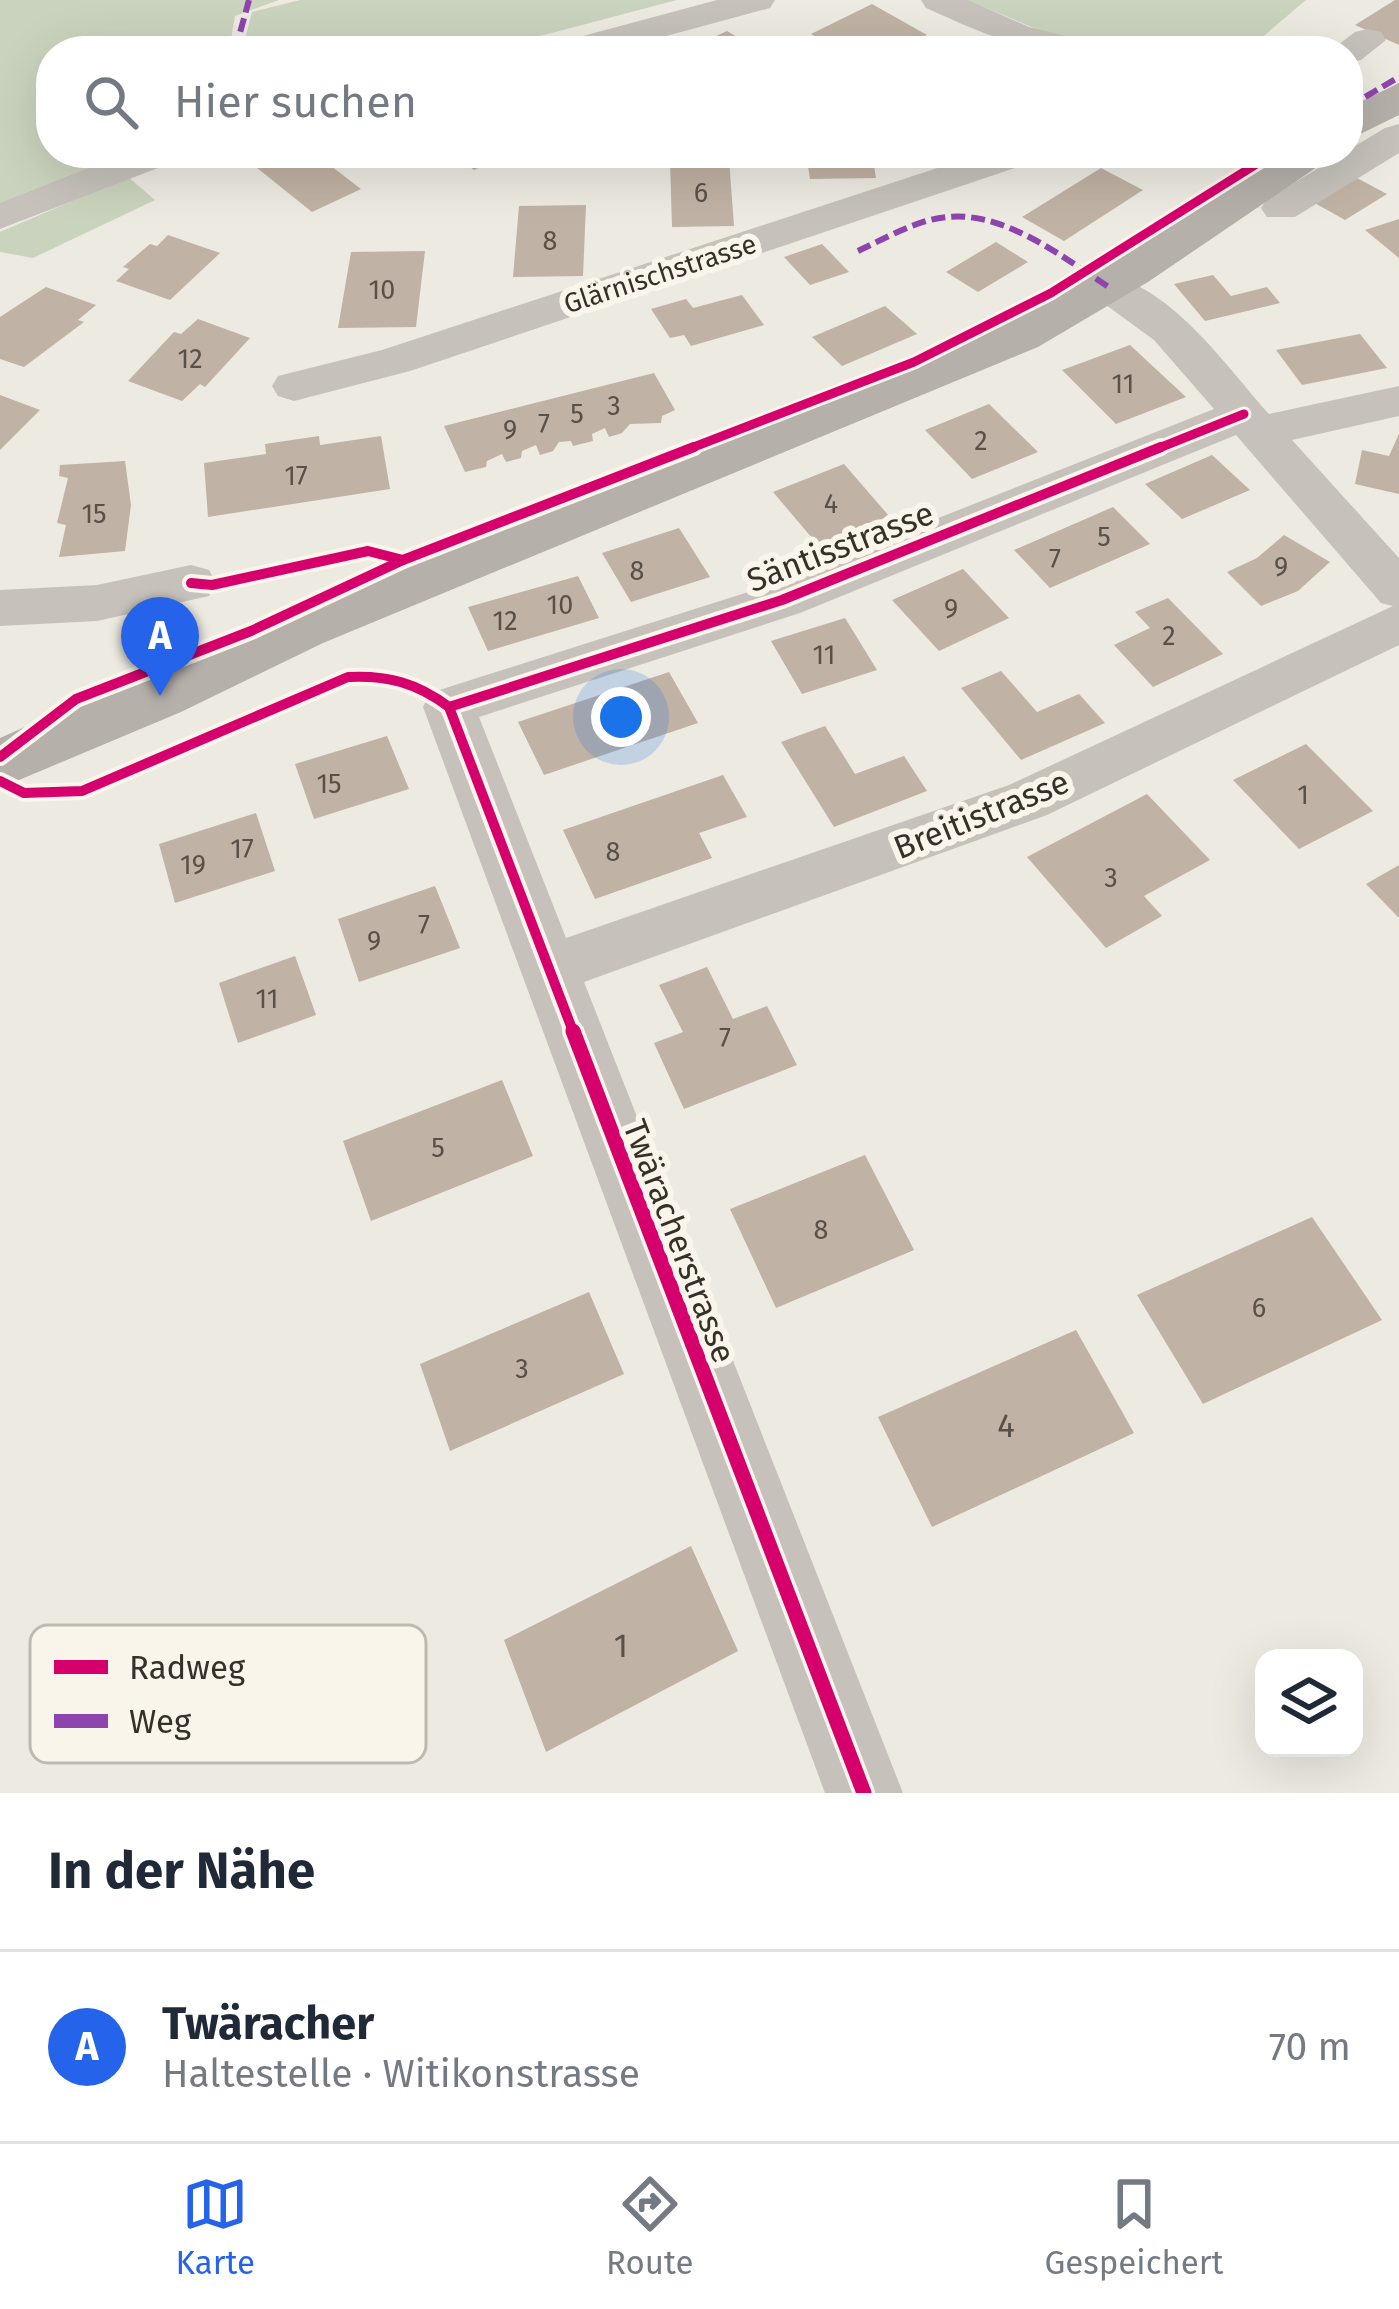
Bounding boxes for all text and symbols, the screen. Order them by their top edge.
search box [36,36,1363,168]
icon: search [78,69,144,135]
text: Hier suchen [174,75,417,129]
house number: 6 [694,177,708,209]
house number: 8 [543,225,557,257]
street label: Glärnischstrasse [560,228,760,320]
house number: 10 [369,274,395,306]
house number: 12 [177,343,203,375]
house number: 11 [1111,368,1135,400]
house number: 3 [607,390,621,422]
house number: 5 [570,398,584,430]
house number: 7 [538,408,550,440]
house number: 9 [503,414,517,446]
house number: 2 [974,425,988,457]
house number: 17 [284,460,308,492]
house number: 4 [824,488,838,520]
street label: Säntisstrasse [741,493,939,601]
house number: 15 [81,498,107,530]
house number: 5 [1097,521,1111,553]
house number: 7 [1049,543,1061,575]
house number: 9 [1274,551,1288,583]
house number: 8 [630,555,644,587]
house number: 10 [547,589,573,621]
house number: 9 [944,593,958,625]
pin: A [121,597,199,696]
house number: 12 [492,605,518,637]
house number: 2 [1162,620,1176,652]
house number: 11 [812,639,836,671]
your location [591,687,651,747]
street label: Breitistrasse [888,762,1075,868]
house number: 15 [316,768,342,800]
house number: 1 [1297,779,1309,811]
house number: 17 [230,833,254,865]
house number: 8 [606,836,620,868]
house number: 19 [180,849,206,881]
house number: 3 [1104,862,1118,894]
house number: 7 [418,909,430,941]
house number: 9 [367,925,381,957]
house number: 11 [255,983,279,1015]
house number: 7 [719,1022,731,1054]
street label: Twäracherstrasse [614,1114,744,1369]
house number: 5 [431,1132,445,1164]
house number: 8 [814,1214,828,1246]
house number: 6 [1252,1292,1266,1324]
house number: 3 [515,1353,529,1385]
house number: 4 [997,1406,1015,1446]
legend [30,1625,426,1763]
house number: 1 [614,1626,628,1666]
text: Radweg [129,1648,246,1688]
map controls [1255,1649,1363,1757]
button: layers [1255,1649,1363,1757]
text: Weg [129,1702,192,1742]
text: In der Nähe [48,1840,315,1902]
text: Twäracher [162,1997,374,2051]
text: A [75,2024,99,2070]
text: 70 m [1269,2024,1351,2070]
text: Haltestelle · Witikonstrasse [162,2051,640,2097]
tab: Karte [176,2171,255,2283]
tab: Route [606,2171,693,2283]
tab: Gespeichert [1045,2171,1223,2283]

